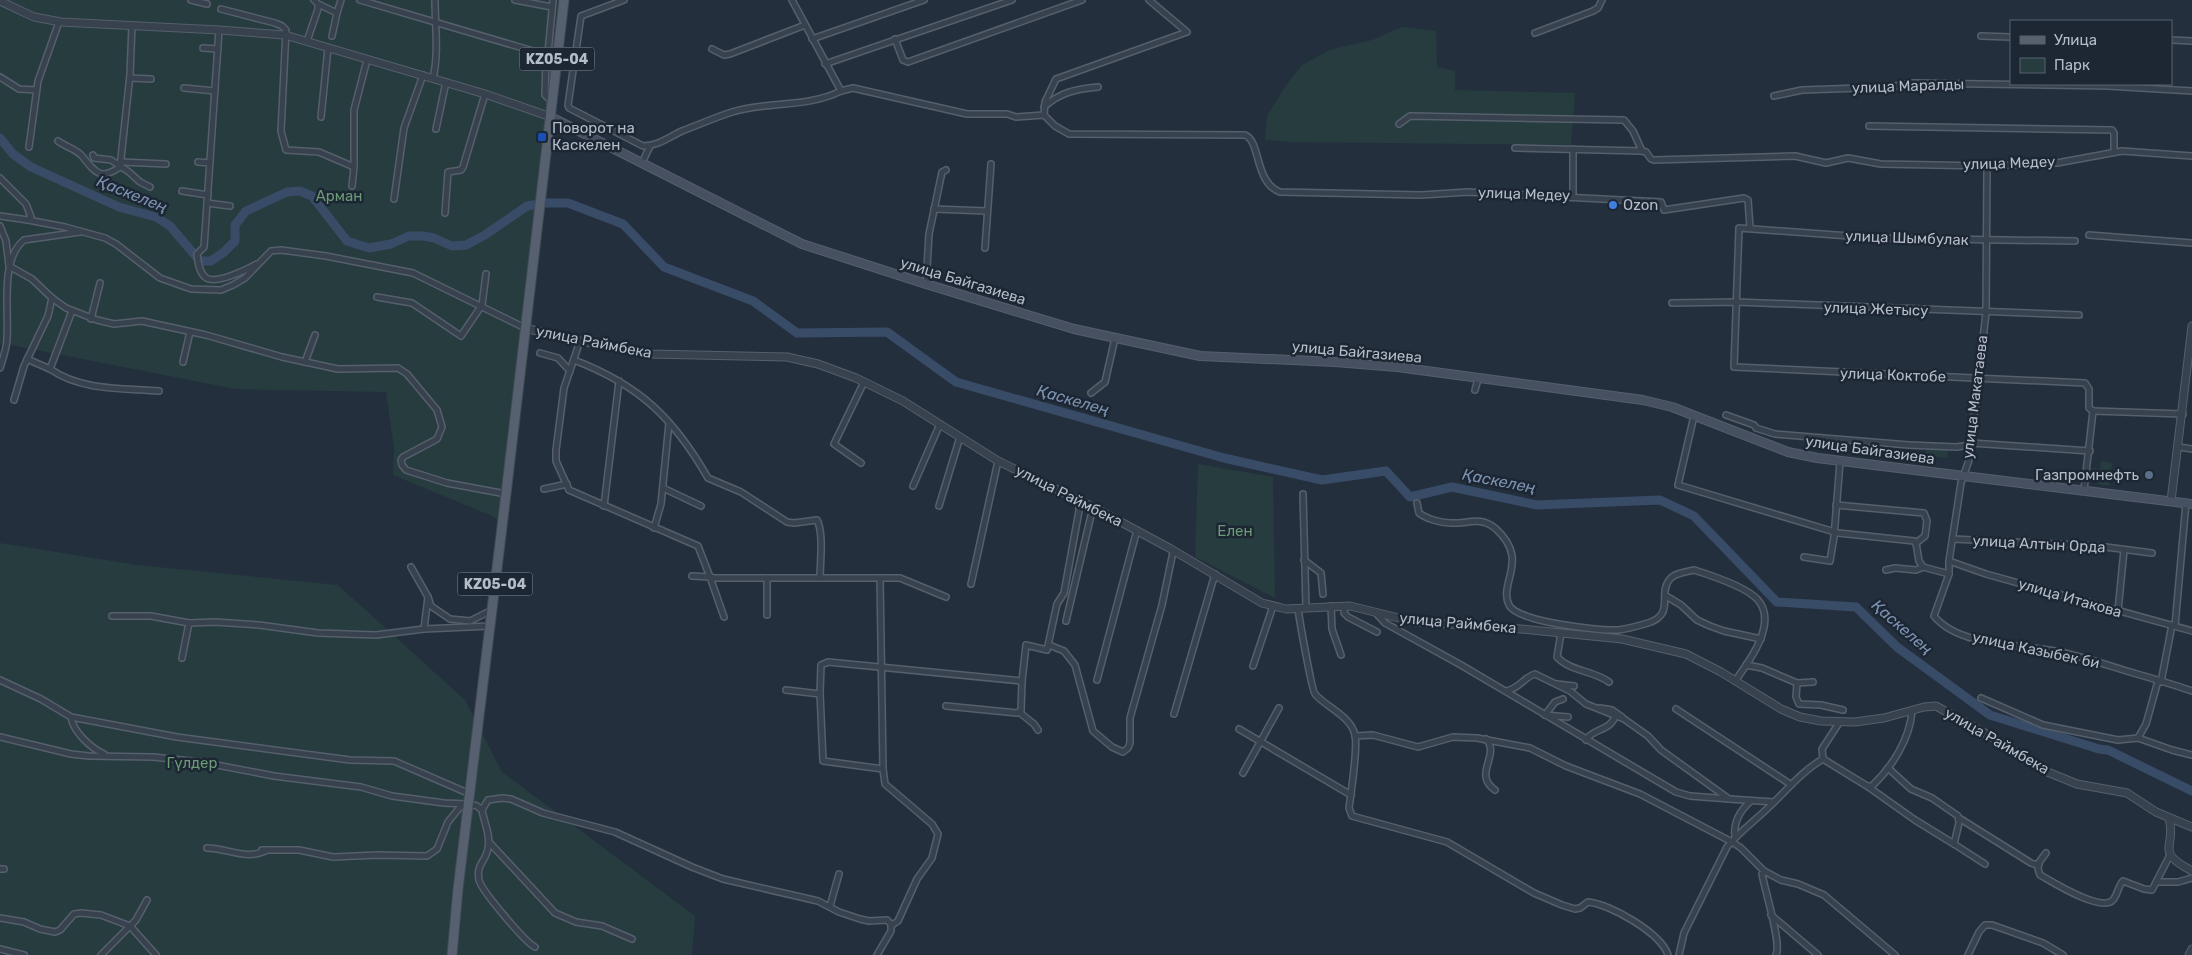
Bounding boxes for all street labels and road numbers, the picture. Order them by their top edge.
road number: KZ05-04 [520,48,594,70]
street label: улица Маралды [1851,75,1965,97]
street label: улица Медеу [1962,152,2056,174]
street label: улица Медеу [1477,183,1571,205]
street label: улица Шымбулак [1845,227,1969,249]
street label: улица Байгазиева [898,253,1028,309]
street label: улица Жетысу [1823,298,1929,320]
street label: улица Раймбека [535,322,653,362]
street label: улица Макатаева [1958,334,1992,460]
street label: улица Байгазиева [1291,337,1423,367]
street label: улица Коктобе [1840,364,1946,386]
street label: улица Байгазиева [1804,432,1936,468]
street label: улица Раймбека [1013,461,1125,531]
street label: улица Алтын Орда [1972,532,2106,556]
road number: KZ05-04 [458,572,532,596]
street label: улица Итакова [2016,575,2124,621]
street label: улица Раймбека [1399,609,1517,637]
street label: улица Казыбек би [1971,628,2101,672]
street label: улица Раймбека [1942,704,2052,778]

